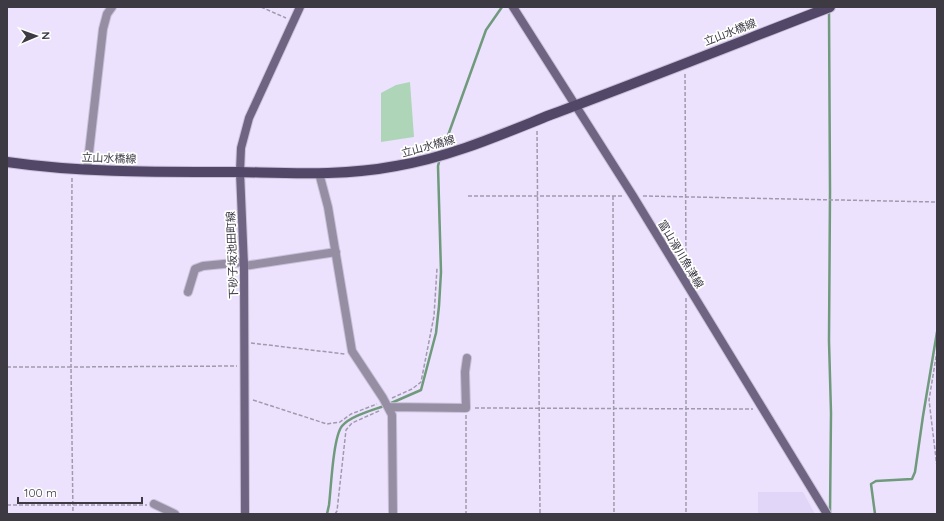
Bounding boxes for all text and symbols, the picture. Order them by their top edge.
north arrow [16,16,56,56]
street label: 立山水橋線 [702,16,758,48]
text: N [39,31,53,40]
street label: 立山水橋線 [400,132,456,160]
street label: 立山水橋線 [81,150,137,166]
street label: 下砂子坂池田町線 [223,211,241,299]
street label: 富山滑川魚津線 [655,217,707,291]
scale bar [18,479,142,505]
text: 100 m [24,485,57,500]

